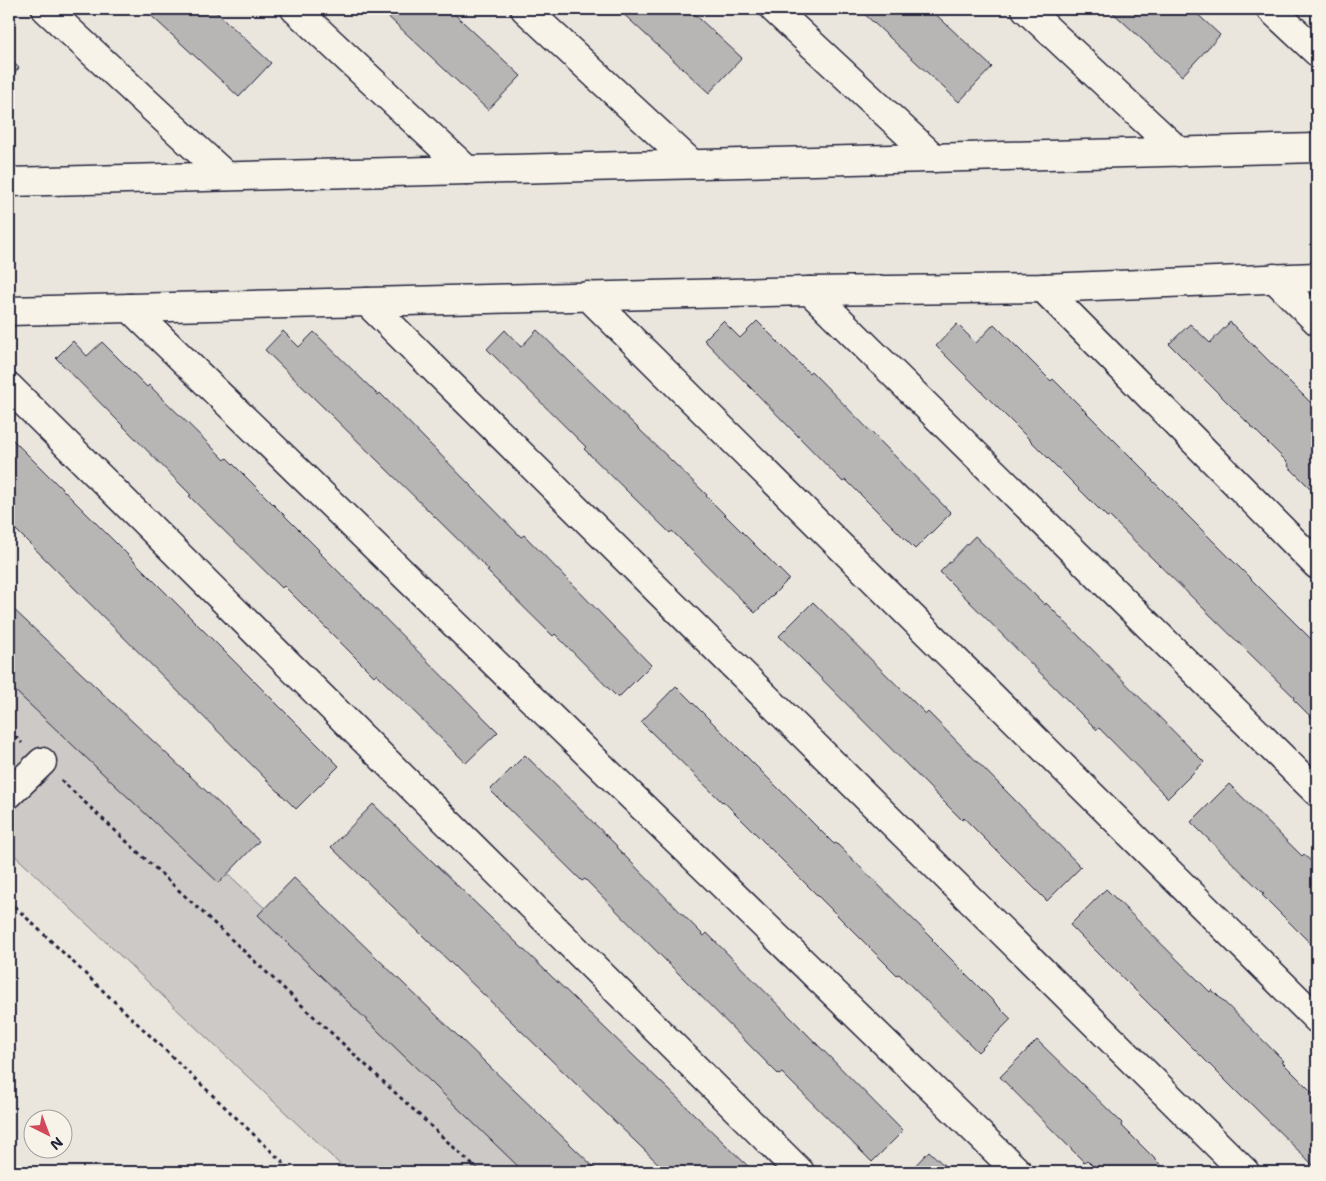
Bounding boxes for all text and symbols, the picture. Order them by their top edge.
north arrow [22,1108,72,1158]
text: N [47,1133,67,1154]

